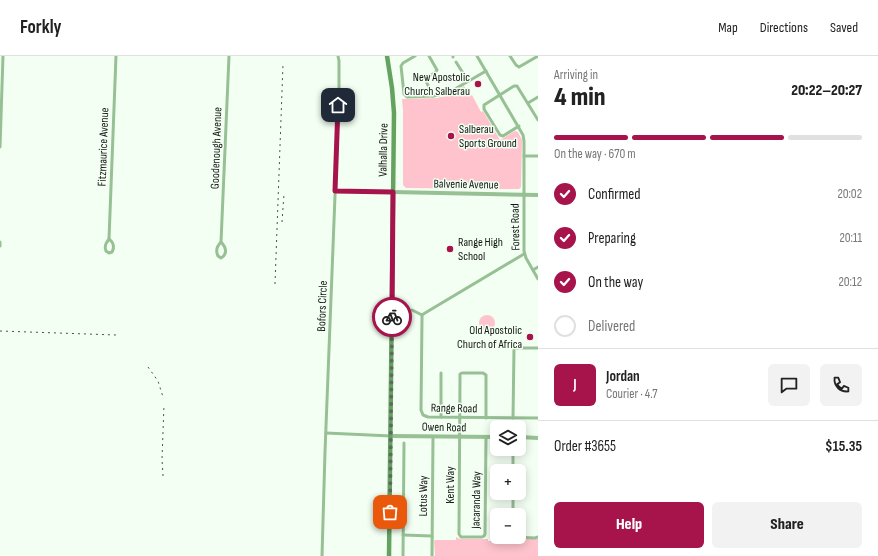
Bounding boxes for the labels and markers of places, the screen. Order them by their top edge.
place label: New Apostolic Church Salberau [404,70,470,99]
marker: New Apostolic Church Salberau [473,79,483,89]
pin [321,88,355,122]
place label: Salberau Sports Ground [459,122,517,151]
marker: Salberau Sports Ground [446,131,456,141]
place label: Range High School [458,235,503,264]
marker: Range High School [445,244,455,254]
place label: Old Apostolic Church of Africa [457,323,522,352]
marker: Old Apostolic Church of Africa [525,332,535,342]
pin [373,495,407,529]

